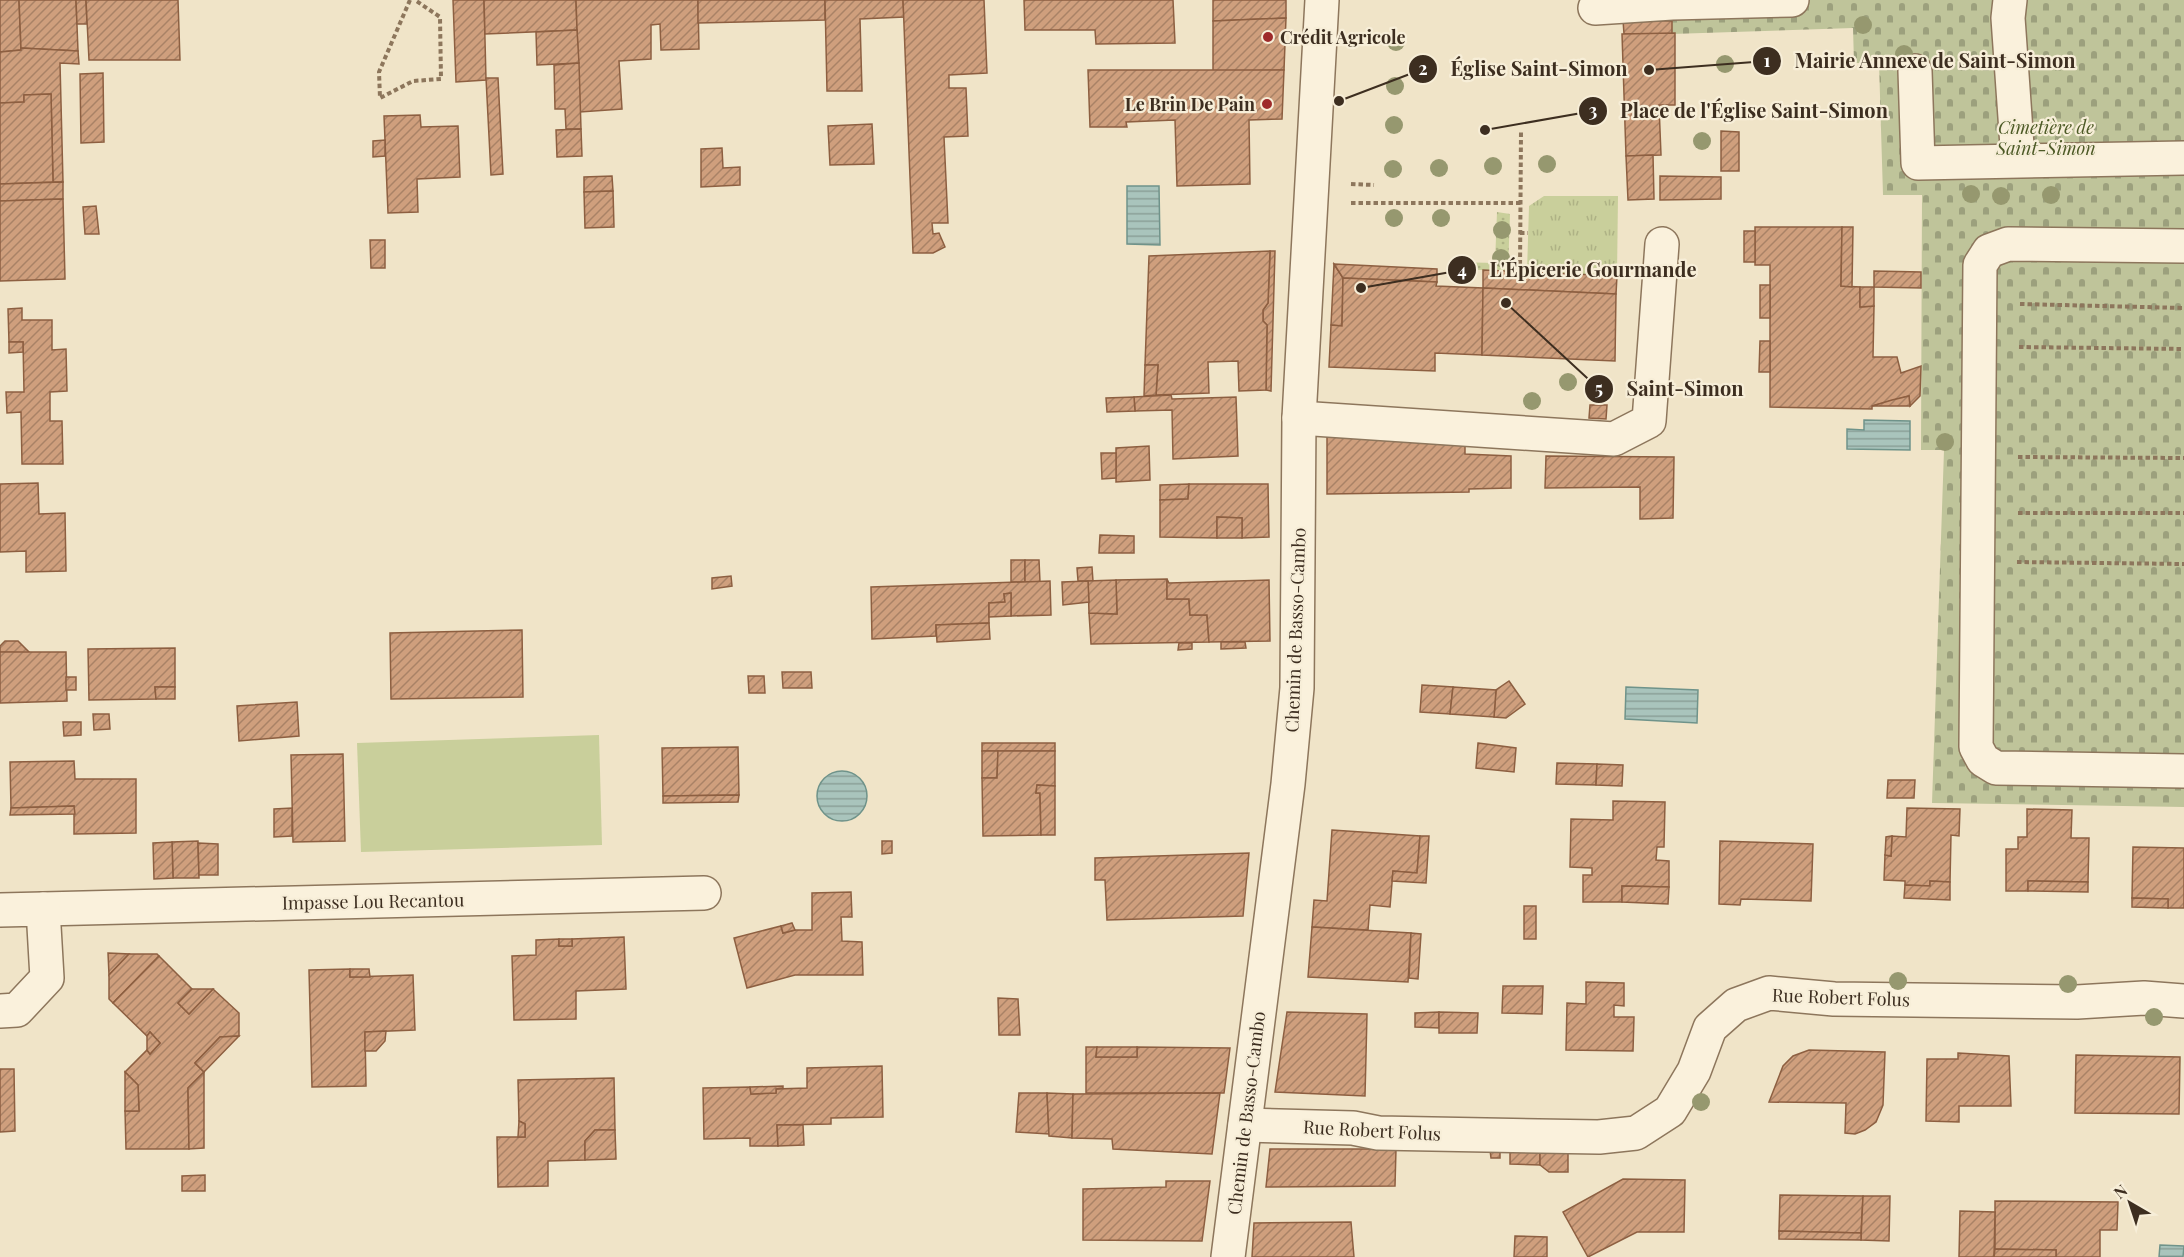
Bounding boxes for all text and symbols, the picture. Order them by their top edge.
place label: Crédit Agricole [1280,25,1406,49]
marker: Crédit Agricole [1261,30,1275,44]
callout: Mairie Annexe de Saint-Simon [1752,42,2088,80]
text: Mairie Annexe de Saint-Simon [1794,46,2076,73]
text: 1 [1764,48,1771,72]
callout: Église Saint-Simon [1408,50,1639,88]
text: Église Saint-Simon [1450,54,1628,81]
text: 2 [1418,56,1428,80]
place label: Le Brin De Pain [1125,92,1255,116]
callout: Place de l'Église Saint-Simon [1578,92,1900,130]
text: Place de l'Église Saint-Simon [1620,96,1889,123]
marker: Le Brin De Pain [1260,97,1274,111]
text: 3 [1589,98,1598,122]
park label: Cimetière de Saint-Simon [1995,115,2096,160]
callout: L'Épicerie Gourmande [1447,251,1708,289]
text: L'Épicerie Gourmande [1490,255,1696,282]
text: 4 [1457,258,1467,282]
callout: Saint-Simon [1584,370,1755,408]
text: Saint-Simon [1627,374,1744,401]
text: 5 [1595,376,1603,400]
street label: Chemin de Basso-Cambo [1279,527,1311,733]
street label: Impasse Lou Recantou [282,887,465,915]
street label: Rue Robert Folus [1772,983,1910,1011]
street label: Chemin de Basso-Cambo [1222,1010,1270,1216]
street label: Rue Robert Folus [1302,1114,1442,1146]
north arrow [2100,1173,2160,1233]
text: N [2109,1179,2132,1203]

